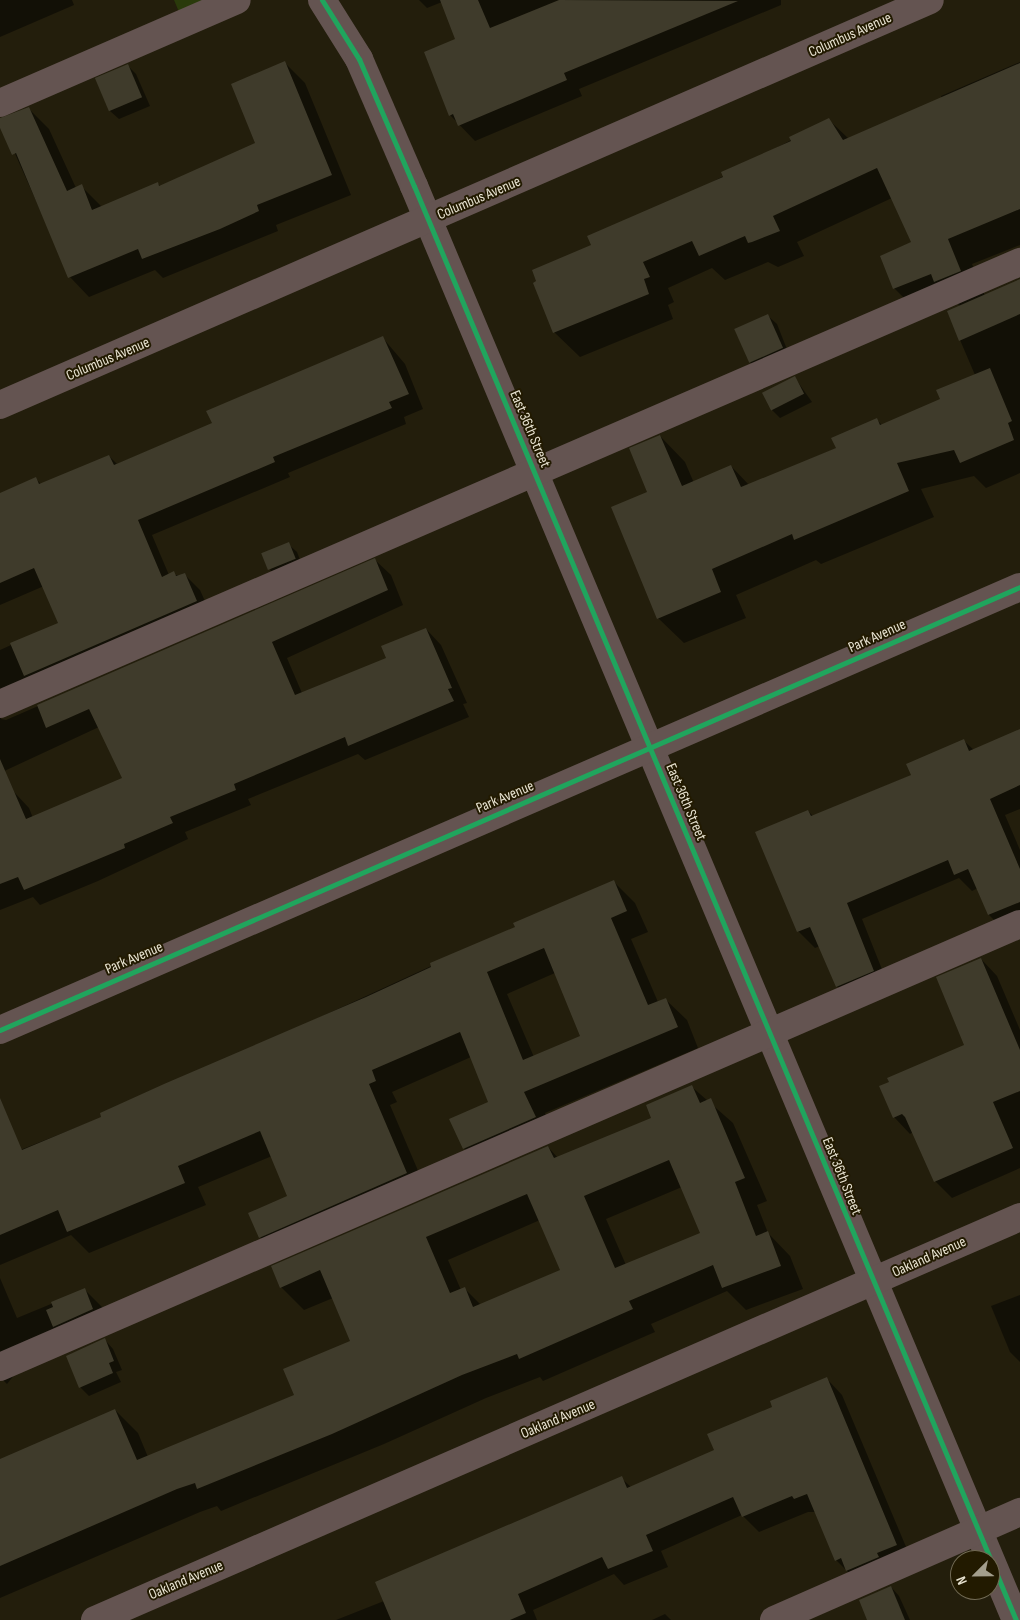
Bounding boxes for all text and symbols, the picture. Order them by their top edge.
street label: Columbus Avenue [806,9,894,61]
street label: Columbus Avenue [435,172,523,224]
street label: Columbus Avenue [64,333,152,385]
street label: East 36th Street [506,388,554,470]
street label: Park Avenue [845,615,909,657]
street label: East 36th Street [662,761,710,843]
street label: Park Avenue [473,777,537,817]
street label: Park Avenue [102,938,166,978]
street label: East 36th Street [818,1135,866,1217]
street label: Oakland Avenue [889,1233,969,1281]
street label: Oakland Avenue [518,1395,598,1443]
north arrow [950,1550,1000,1600]
street label: Oakland Avenue [146,1556,226,1604]
text: N [952,1574,971,1587]

